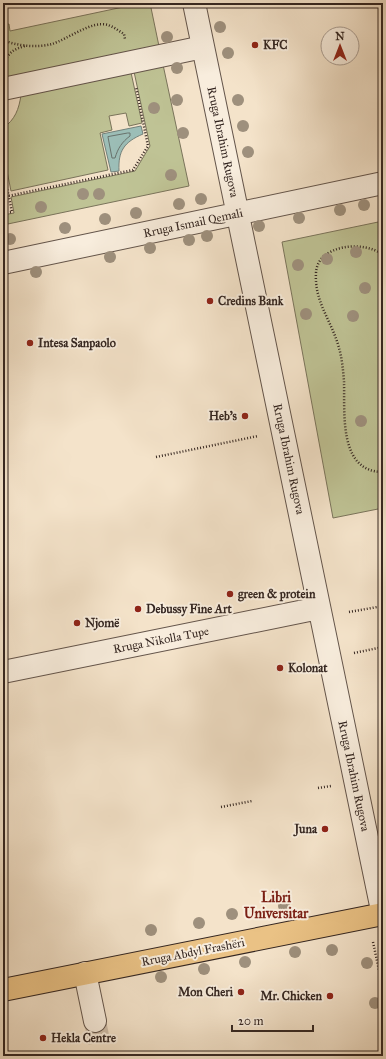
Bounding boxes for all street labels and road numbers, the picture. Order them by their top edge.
street label: Rruga Ibrahim Rugova [203,85,242,200]
street label: Rruga Ismail Qemali [142,205,245,241]
street label: Rruga Ibrahim Rugova [269,402,308,517]
street label: Rruga Nikolla Tupe [112,624,210,657]
street label: Rruga Ibrahim Rugova [334,719,373,834]
street label: Rruga Abdyl Frashëri [140,935,247,970]

